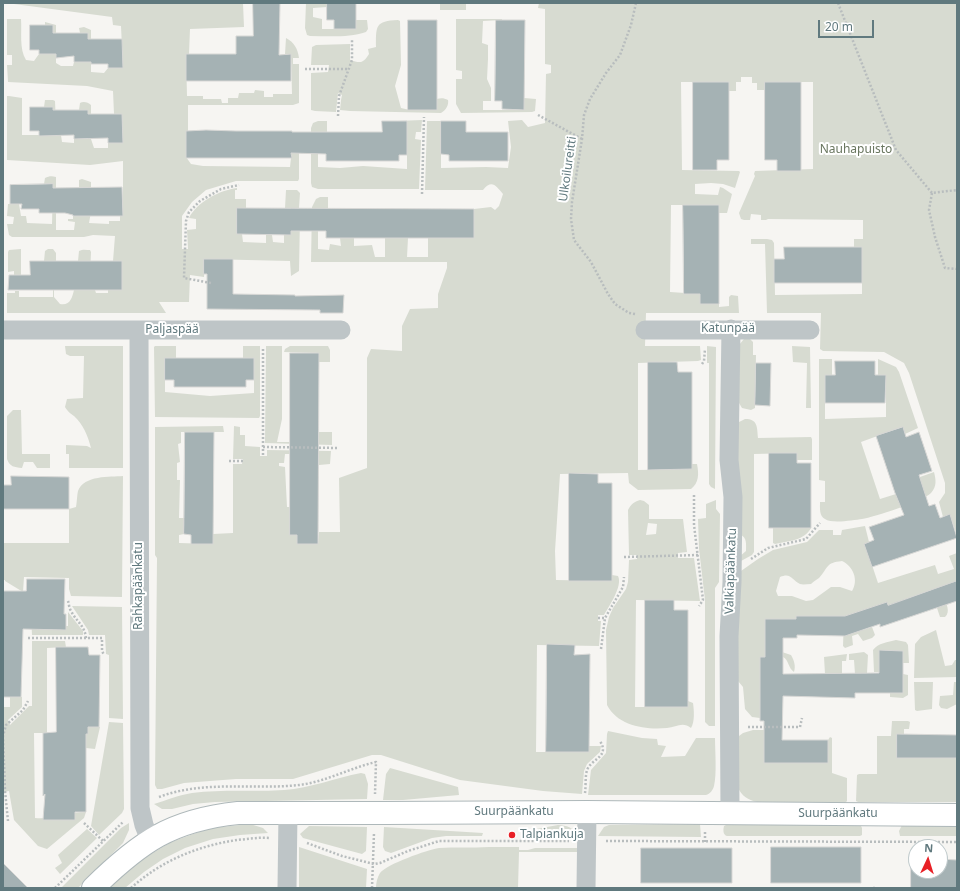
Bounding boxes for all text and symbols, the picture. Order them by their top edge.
scale bar [820,12,876,38]
text: 20 m [825,18,853,35]
street label: Ulkoilureitti [556,136,580,202]
park label: Nauhapuisto [820,143,892,157]
street label: Katunpää [701,322,755,336]
street label: Paljaspää [145,323,199,337]
street label: Valkiapäänkatu [722,528,740,614]
street label: Rahkapäänkatu [132,542,146,630]
street label: Suurpäänkatu [474,805,554,819]
street label: Suurpäänkatu [798,807,878,821]
place label: Talpiankuja [520,828,584,842]
marker: Talpiankuja [507,830,517,840]
north arrow [908,839,948,879]
text: N [924,840,934,855]

